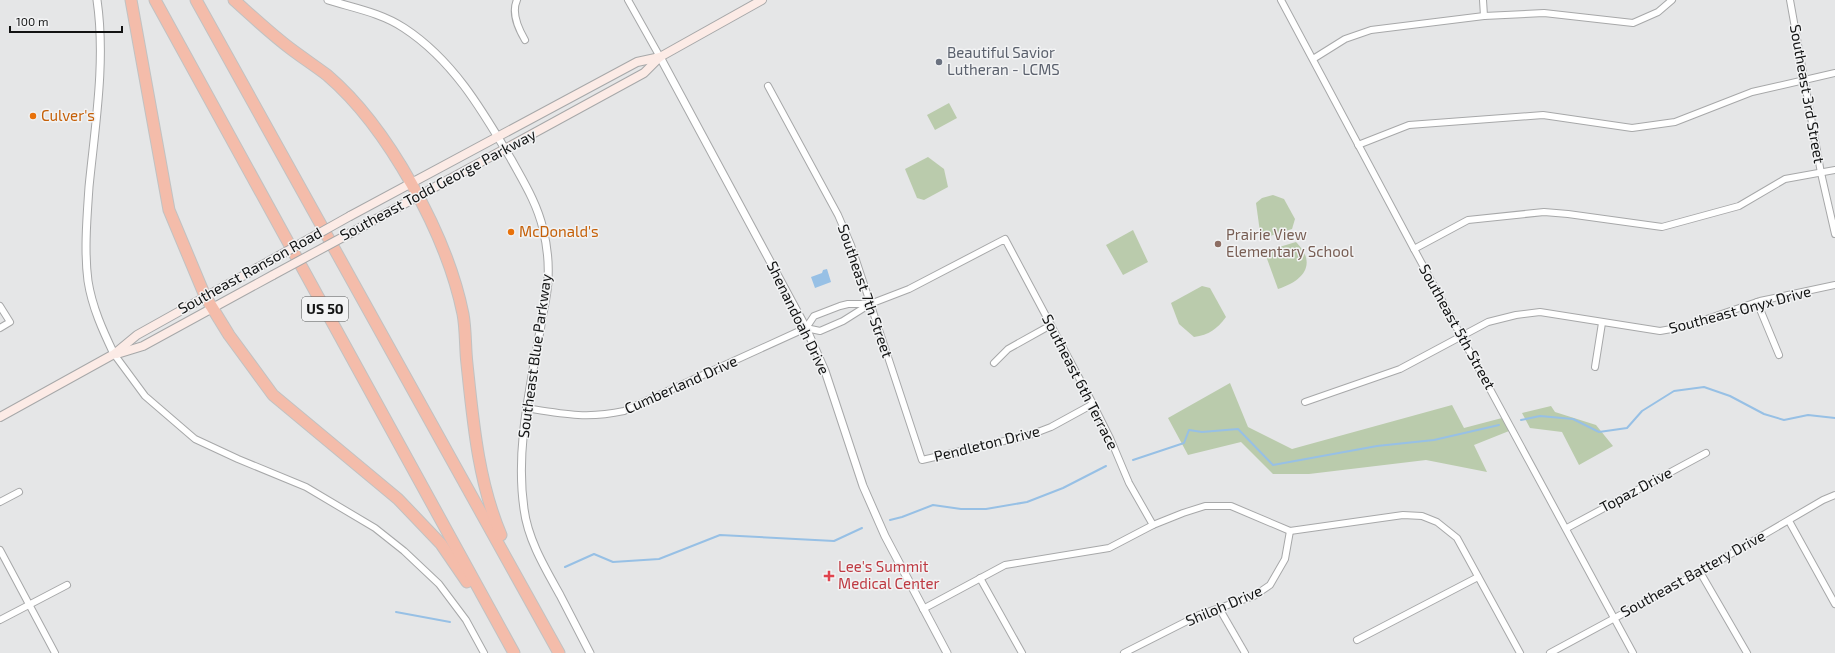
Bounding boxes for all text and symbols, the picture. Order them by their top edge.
scale bar [10,8,122,34]
text: 100 m [16,14,48,28]
street label: Southeast 3rd Street [1787,23,1829,165]
place label: Beautiful Savior Lutheran - LCMS [947,43,1060,78]
marker: Beautiful Savior Lutheran - LCMS [934,57,944,67]
place label: Culver's [41,106,95,124]
marker: Culver's [28,111,38,121]
street label: Southeast Todd George Parkway [336,125,539,244]
place label: McDonald's [519,222,599,240]
street label: Southeast 7th Street [835,222,897,360]
street label: Southeast Ranson Road [174,223,325,317]
place label: Prairie View Elementary School [1226,225,1354,260]
marker: McDonald's [506,227,516,237]
marker: Prairie View Elementary School [1213,239,1223,249]
street label: Shenandoah Drive [764,258,834,377]
street label: Southeast 5th Street [1416,261,1500,393]
street label: Southeast Blue Parkway [514,272,554,439]
street label: Southeast Onyx Drive [1667,281,1813,337]
road number: US 50 [302,297,348,321]
street label: Southeast 6th Terrace [1039,311,1123,452]
street label: Cumberland Drive [621,351,740,417]
street label: Pendleton Drive [932,421,1042,465]
street label: Topaz Drive [1596,463,1675,516]
street label: Southeast Battery Drive [1617,526,1768,620]
place label: Lee's Summit Medical Center [838,557,940,592]
marker: Lee's Summit Medical Center [823,570,835,582]
street label: Shiloh Drive [1183,581,1265,629]

